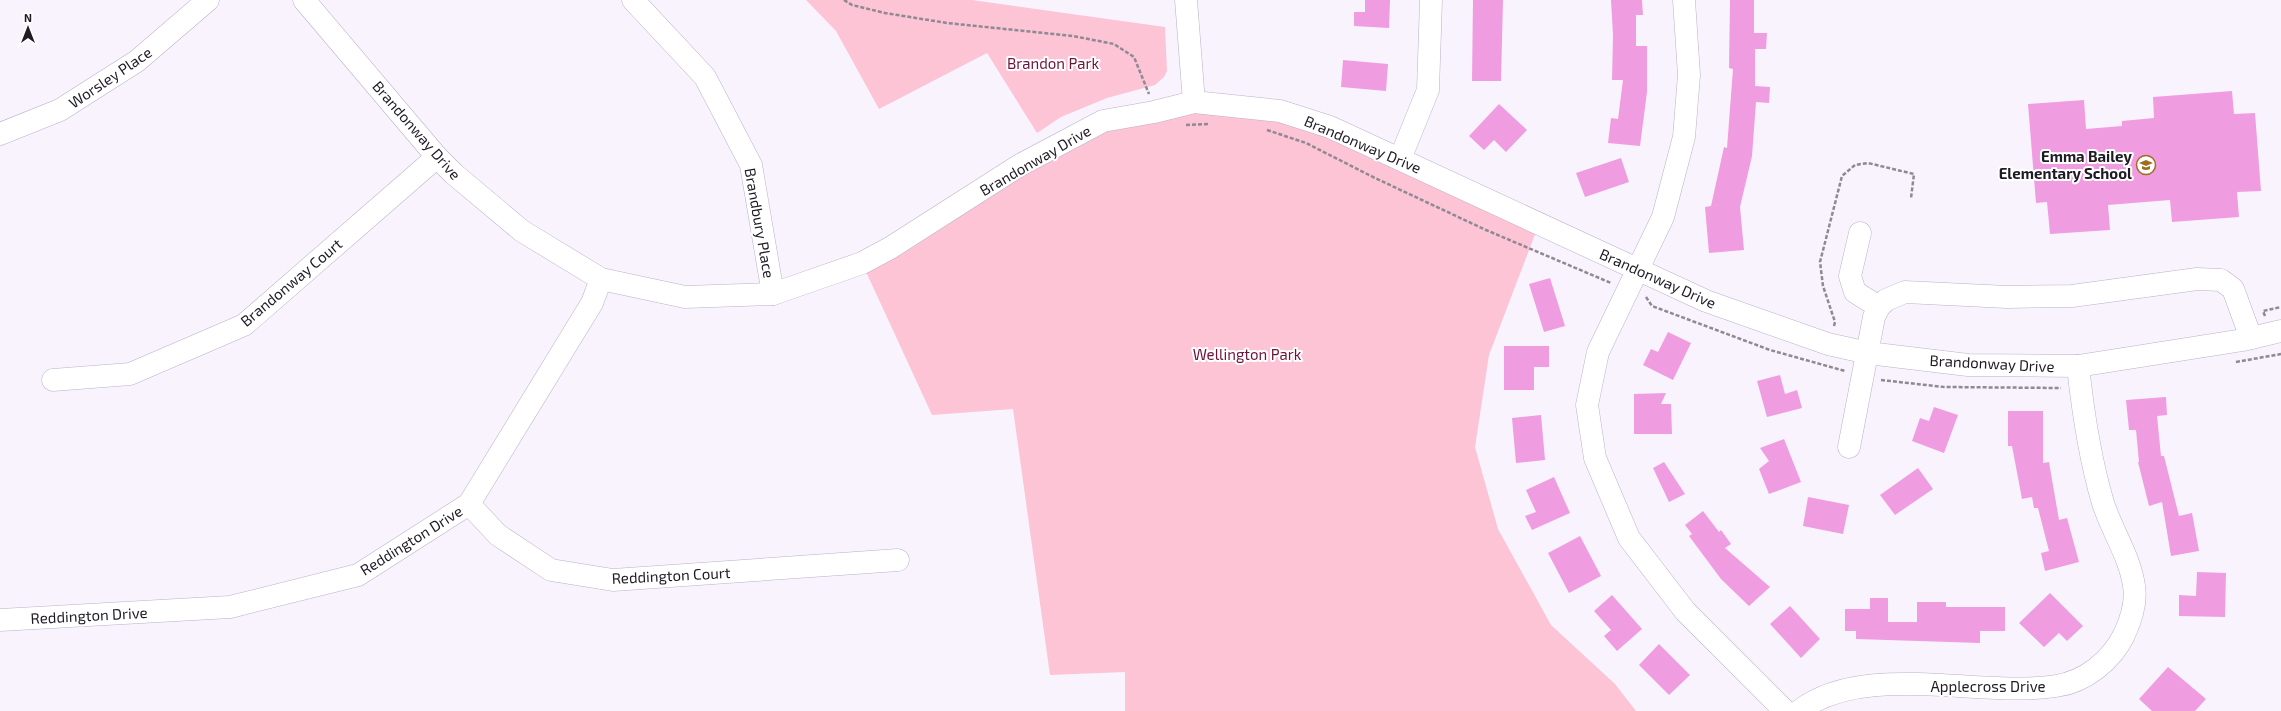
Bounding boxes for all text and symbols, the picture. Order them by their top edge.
north arrow [8,8,48,48]
text: N [24,11,32,24]
street label: Worsley Place [65,43,155,111]
park label: Brandon Park [1007,54,1099,72]
street label: Brandonway Drive [369,77,465,183]
street label: Brandonway Drive [1302,111,1424,177]
street label: Brandonway Drive [976,121,1094,199]
place label: Emma Bailey Elementary School [1999,147,2133,183]
school or university icon: Emma Bailey Elementary School [2135,154,2157,176]
street label: Brandbury Place [741,166,779,280]
street label: Brandonway Court [237,234,346,330]
street label: Brandonway Drive [1597,244,1719,312]
park label: Wellington Park [1193,345,1302,363]
street label: Brandonway Drive [1929,351,2055,375]
street label: Reddington Drive [357,501,465,579]
street label: Reddington Court [611,563,731,587]
street label: Reddington Drive [30,603,148,627]
street label: Applecross Drive [1930,677,2046,695]

